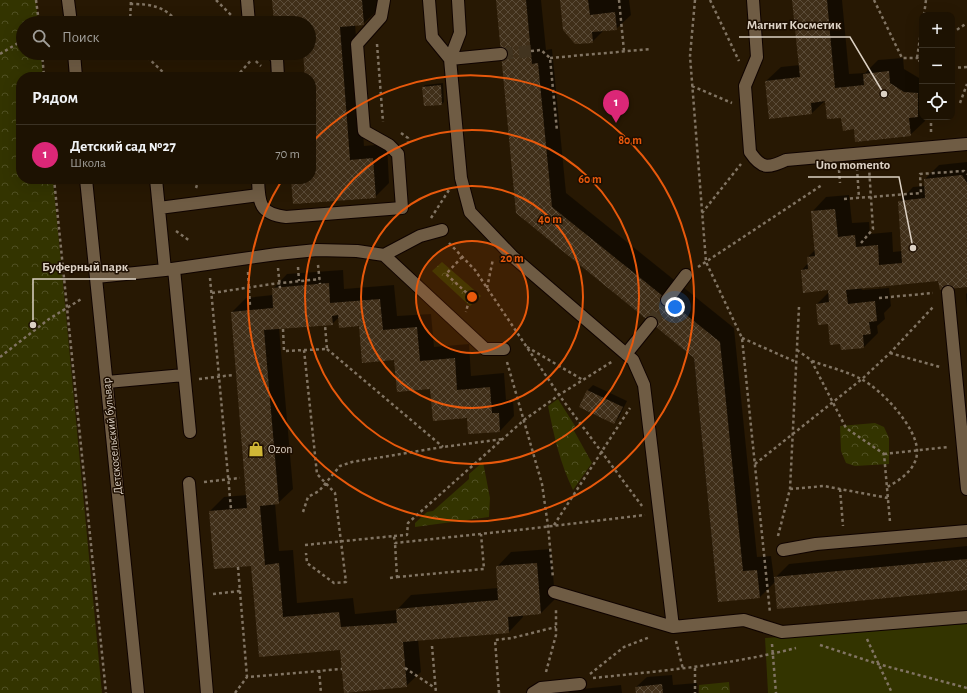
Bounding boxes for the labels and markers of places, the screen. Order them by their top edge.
callout: Магнит Косметик [739,12,850,37]
pin: 1 [603,90,629,123]
callout: Uno momento [808,152,899,177]
callout: Буферный парк [33,254,136,279]
centre of rings [465,290,479,304]
shop icon: Ozon [247,440,265,458]
place label: Ozon [268,443,292,455]

